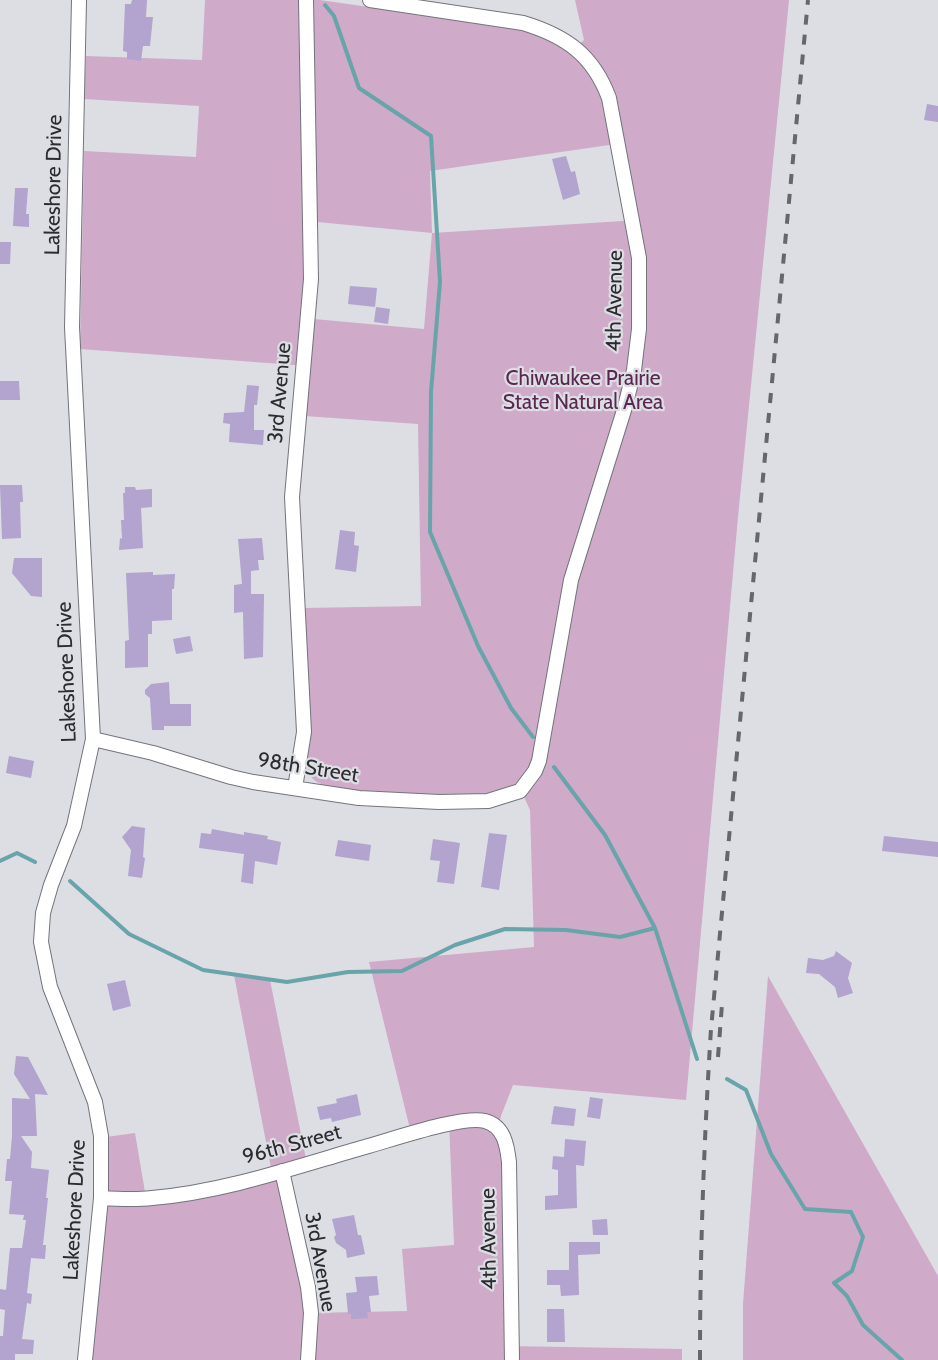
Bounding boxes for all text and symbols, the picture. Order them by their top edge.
street label: Lakeshore Drive [40,114,68,256]
street label: 4th Avenue [602,250,628,352]
street label: 3rd Avenue [263,342,297,444]
park label: Chiwaukee Prairie State Natural Area [503,366,663,416]
street label: Lakeshore Drive [52,601,82,743]
street label: 98th Street [256,748,360,788]
street label: 96th Street [240,1120,344,1170]
street label: Lakeshore Drive [59,1139,91,1281]
street label: 4th Avenue [476,1188,502,1290]
street label: 3rd Avenue [299,1210,341,1314]

